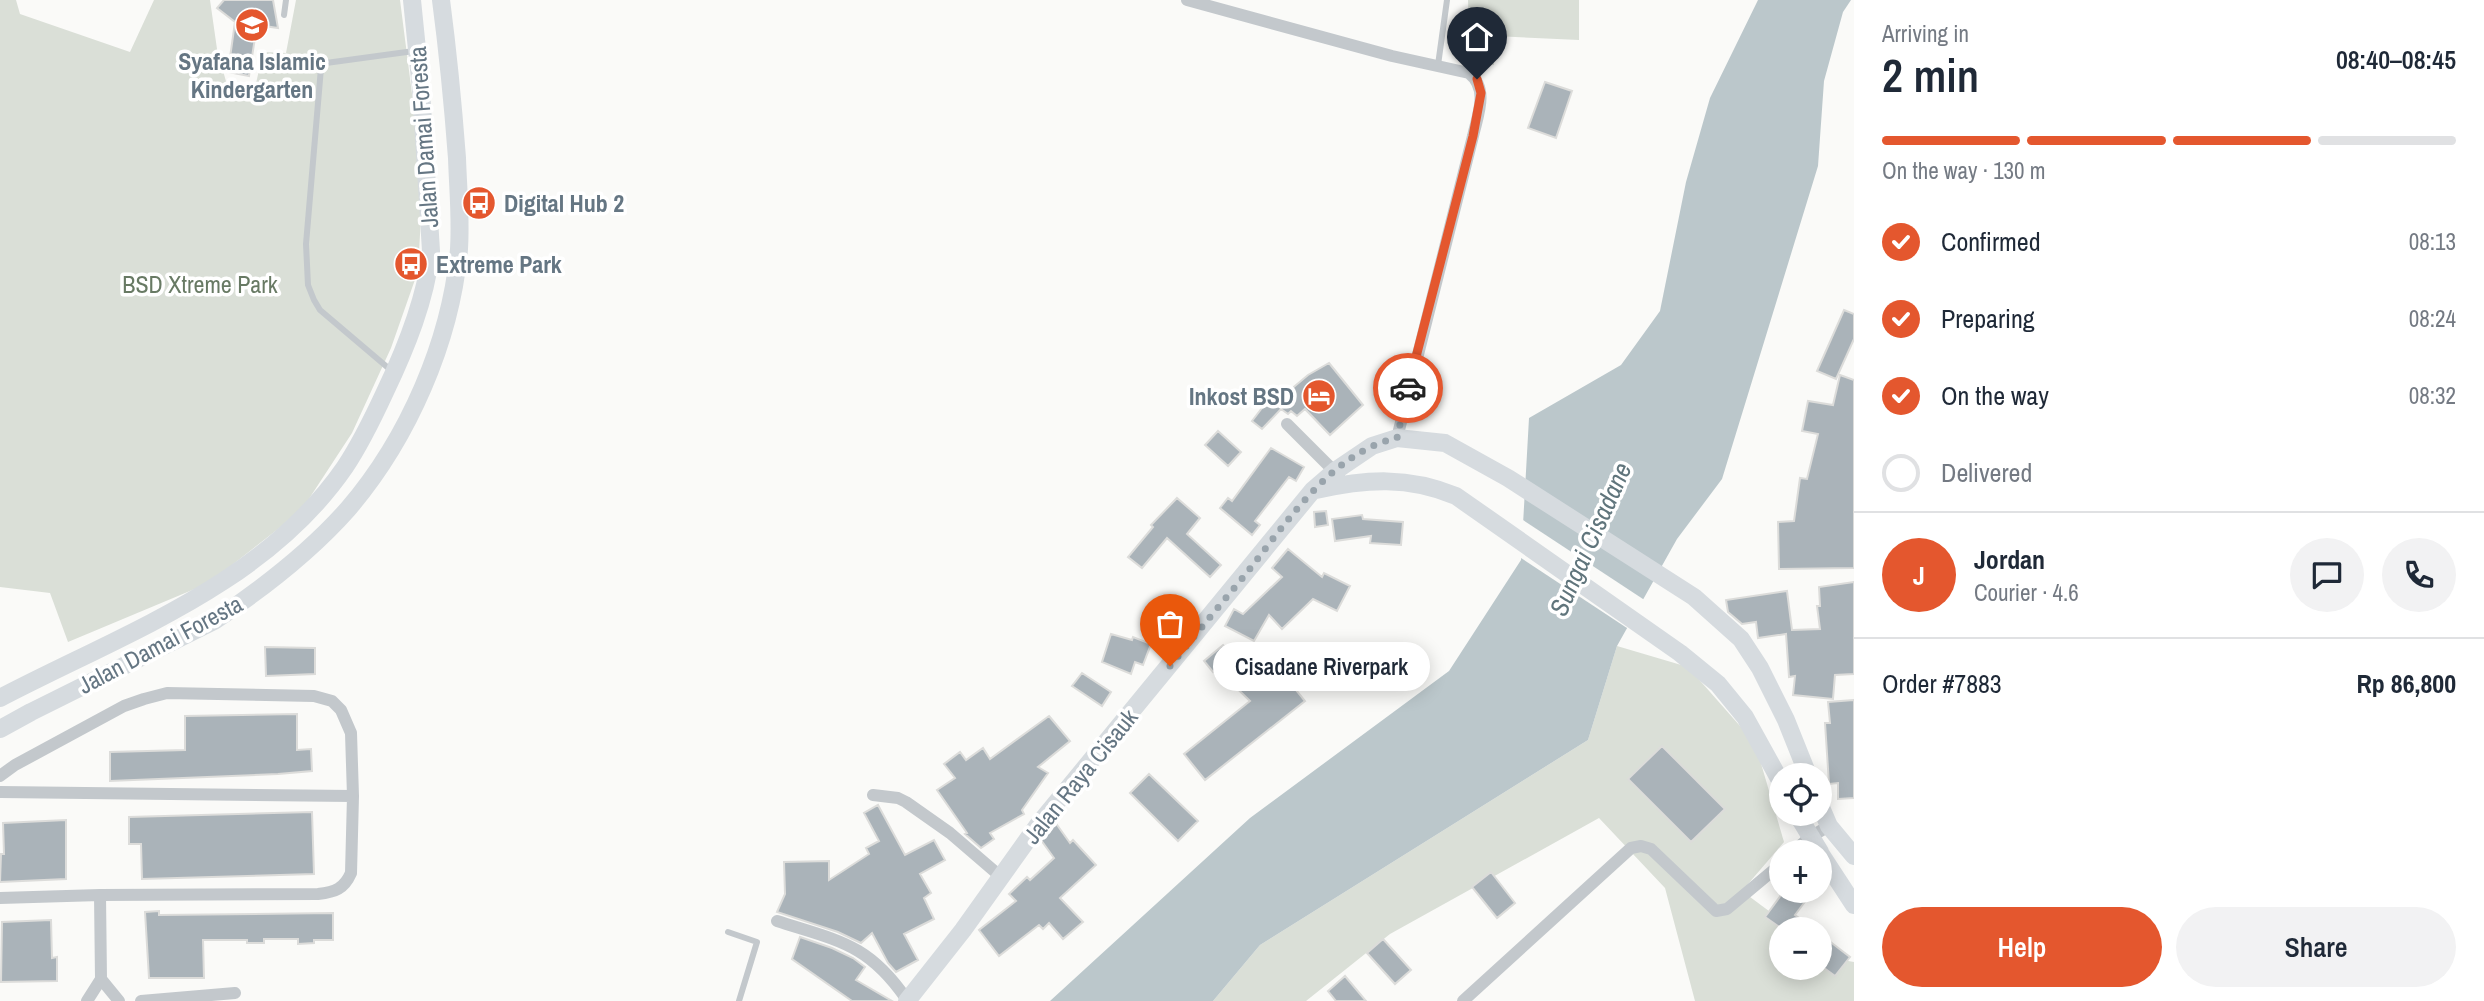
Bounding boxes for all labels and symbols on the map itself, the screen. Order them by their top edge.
school or university icon: Syafana Islamic Kindergarten [233,6,271,44]
pin [1447,7,1507,79]
place label: Syafana Islamic Kindergarten [178,45,326,105]
street label: Jalan Damai Foresta [401,45,445,229]
bus stop icon: Digital Hub 2 [460,184,498,222]
place label: Digital Hub 2 [504,187,624,219]
bus stop icon: Extreme Park [392,245,430,283]
place label: Extreme Park [436,248,562,280]
park label: BSD Xtreme Park [122,268,278,300]
courier [1373,353,1443,423]
hotel icon: Inkost BSD [1300,377,1338,415]
place label: Inkost BSD [1189,380,1294,412]
water label: Sungai Cisadane [1541,457,1639,621]
street label: Jalan Damai Foresta [72,587,248,701]
pin [1140,594,1200,666]
callout: Cisadane Riverpark [1212,642,1429,690]
street label: Jalan Raya Cisauk [1016,702,1145,850]

